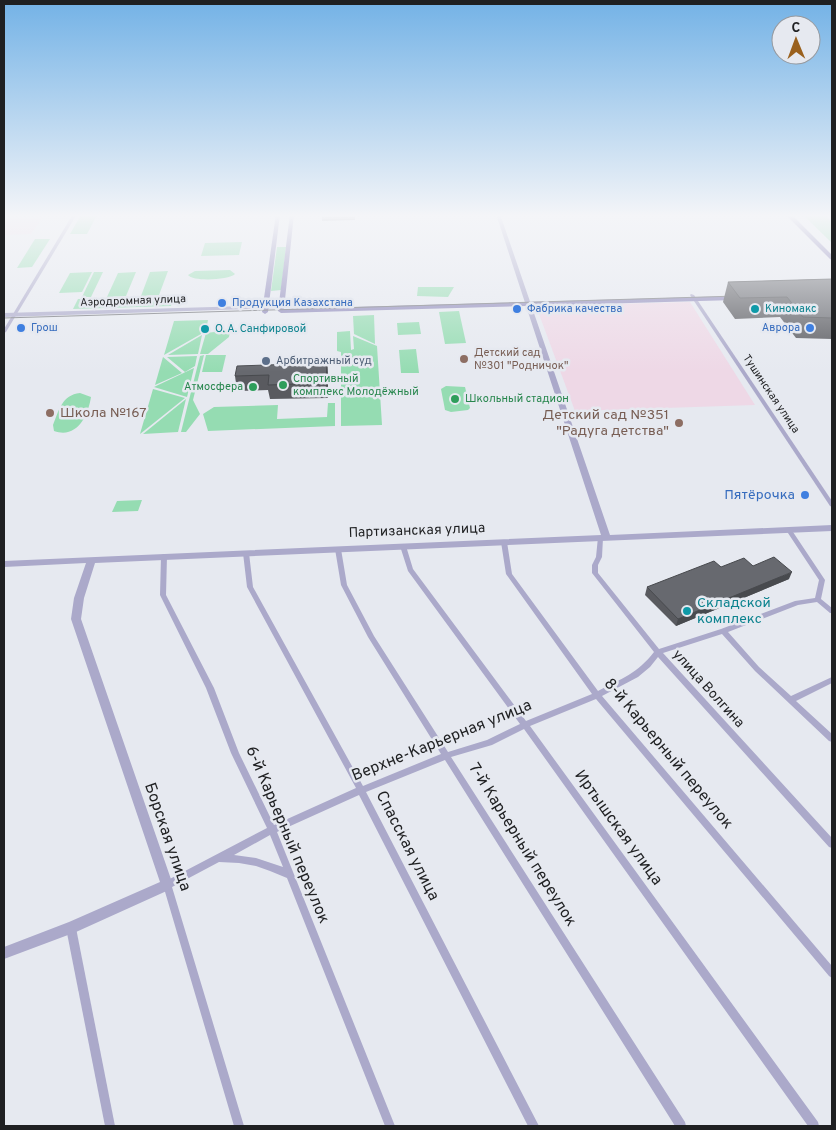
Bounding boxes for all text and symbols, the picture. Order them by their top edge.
north arrow [771,15,821,65]
text: С [791,20,800,37]
street label: Аэродромная улица [80,292,186,310]
place label: Продукция Казахстана [232,296,353,310]
marker: Продукция Казахстана [216,297,228,309]
place label: Фабрика качества [527,302,622,316]
place label: Киномакс [765,302,817,316]
marker: Фабрика качества [511,303,523,315]
marker: Киномакс [749,303,761,315]
place label: Грош [31,321,58,335]
place label: Аврора [762,321,800,335]
marker: Грош [15,322,27,334]
place label: О. А. Санфировой [215,322,306,336]
marker: Аврора [804,322,816,334]
marker: О. А. Санфировой [199,323,211,335]
place label: Детский сад №301 "Родничок" [474,346,568,373]
street label: Тушинская улица [739,352,803,436]
marker: Детский сад №301 "Родничок" [458,353,470,365]
place label: Арбитражный суд [276,354,372,368]
marker: Арбитражный суд [260,355,272,367]
place label: Спортивный комплекс Молодёжный [293,372,419,399]
marker: Спортивный комплекс Молодёжный [277,379,289,391]
place label: Атмосфера [184,380,243,394]
marker: Атмосфера [247,381,259,393]
place label: Школьный стадион [465,392,569,406]
marker: Школьный стадион [449,393,461,405]
place label: Школа №167 [60,405,147,422]
marker: Школа №167 [44,407,56,419]
place label: Детский сад №351 "Радуга детства" [542,407,669,440]
marker: Детский сад №351 "Радуга детства" [673,417,685,429]
place label: Пятёрочка [724,487,795,504]
marker: Пятёрочка [799,489,811,501]
street label: Партизанская улица [348,520,486,542]
place label: Складской комплекс [697,595,771,628]
marker: Складской комплекс [681,605,693,617]
street label: улица Волгина [668,646,748,732]
street label: 8-й Карьерный переулок [599,674,737,834]
street label: Верхне-Карьерная улица [349,696,535,786]
street label: 6-й Карьерный переулок [240,743,334,927]
street label: 7-й Карьерный переулок [463,760,581,930]
street label: Иртышская улица [569,766,667,890]
street label: Борская улица [139,780,195,894]
street label: Спасская улица [371,788,443,904]

